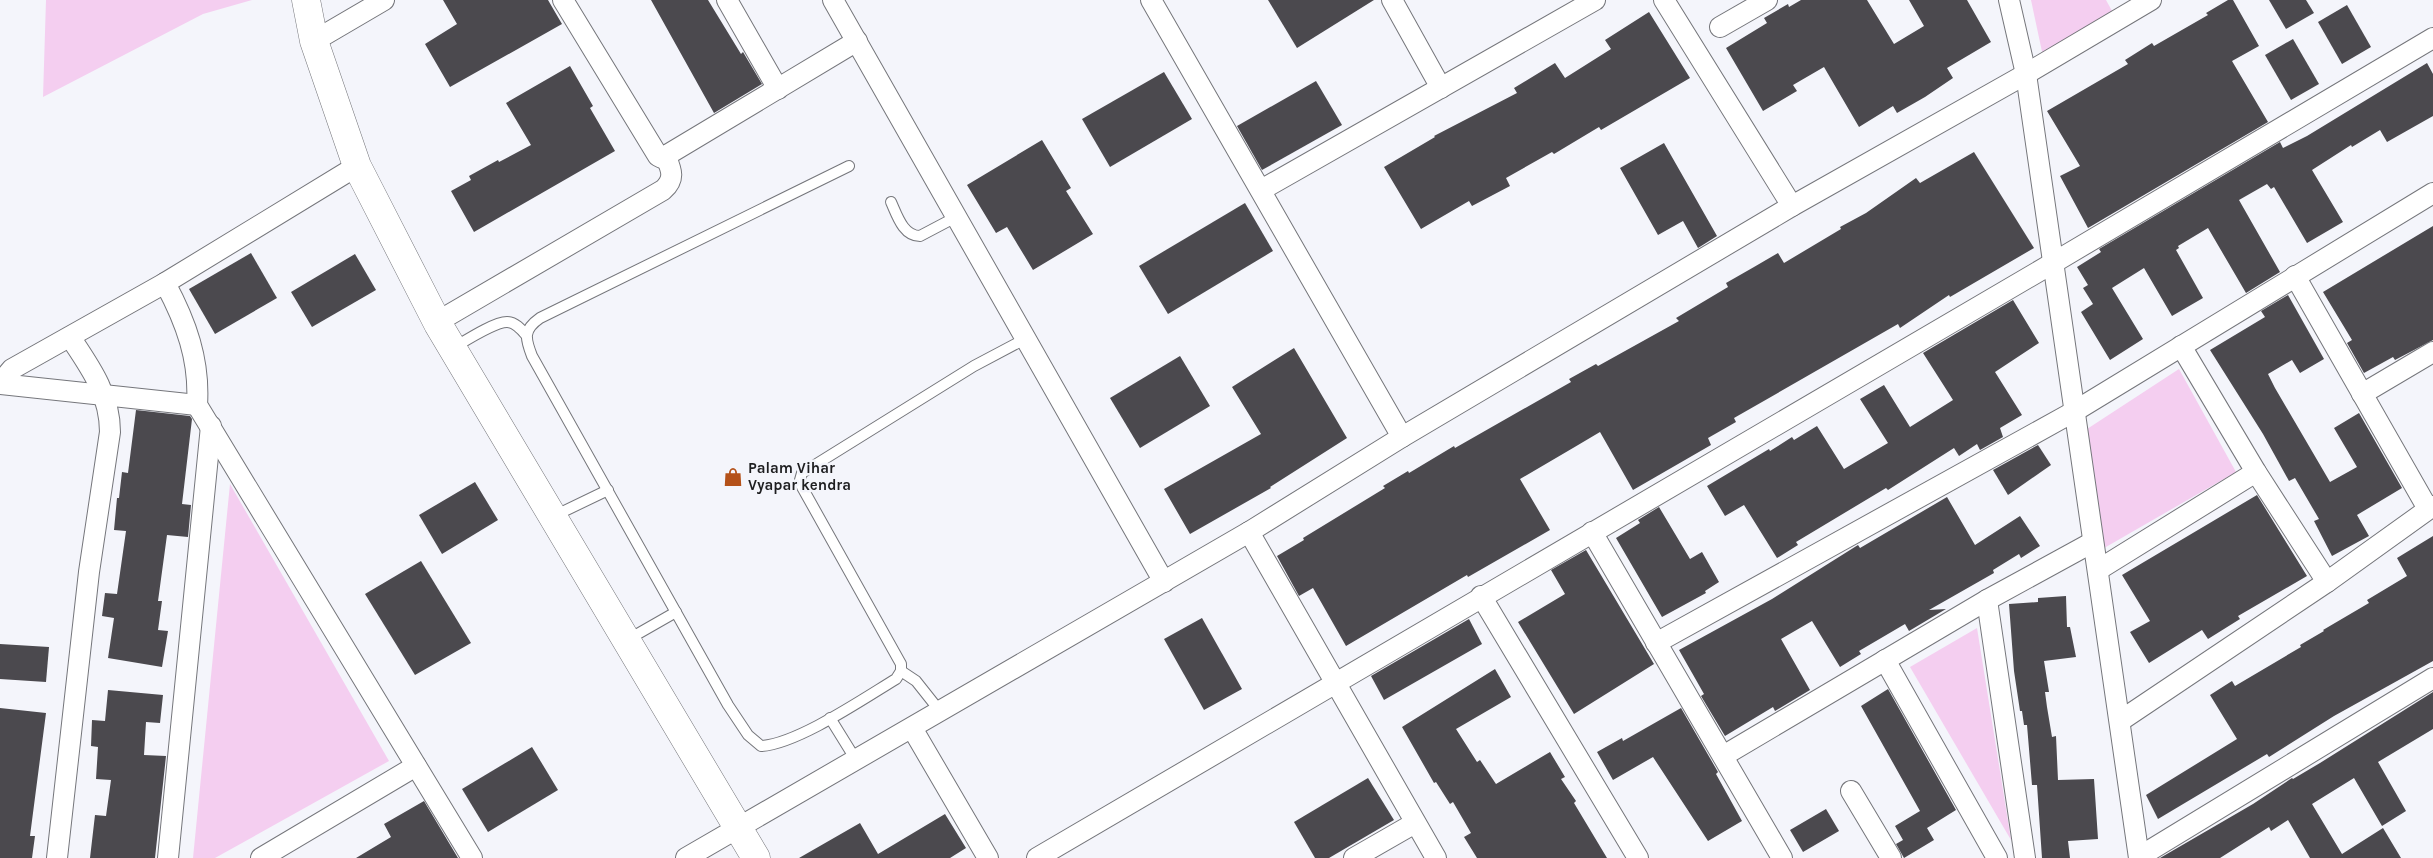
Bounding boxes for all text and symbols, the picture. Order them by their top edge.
place label: Palam Vihar Vyapar kendra [748,459,851,494]
shop icon: Palam Vihar Vyapar kendra [722,466,744,488]

